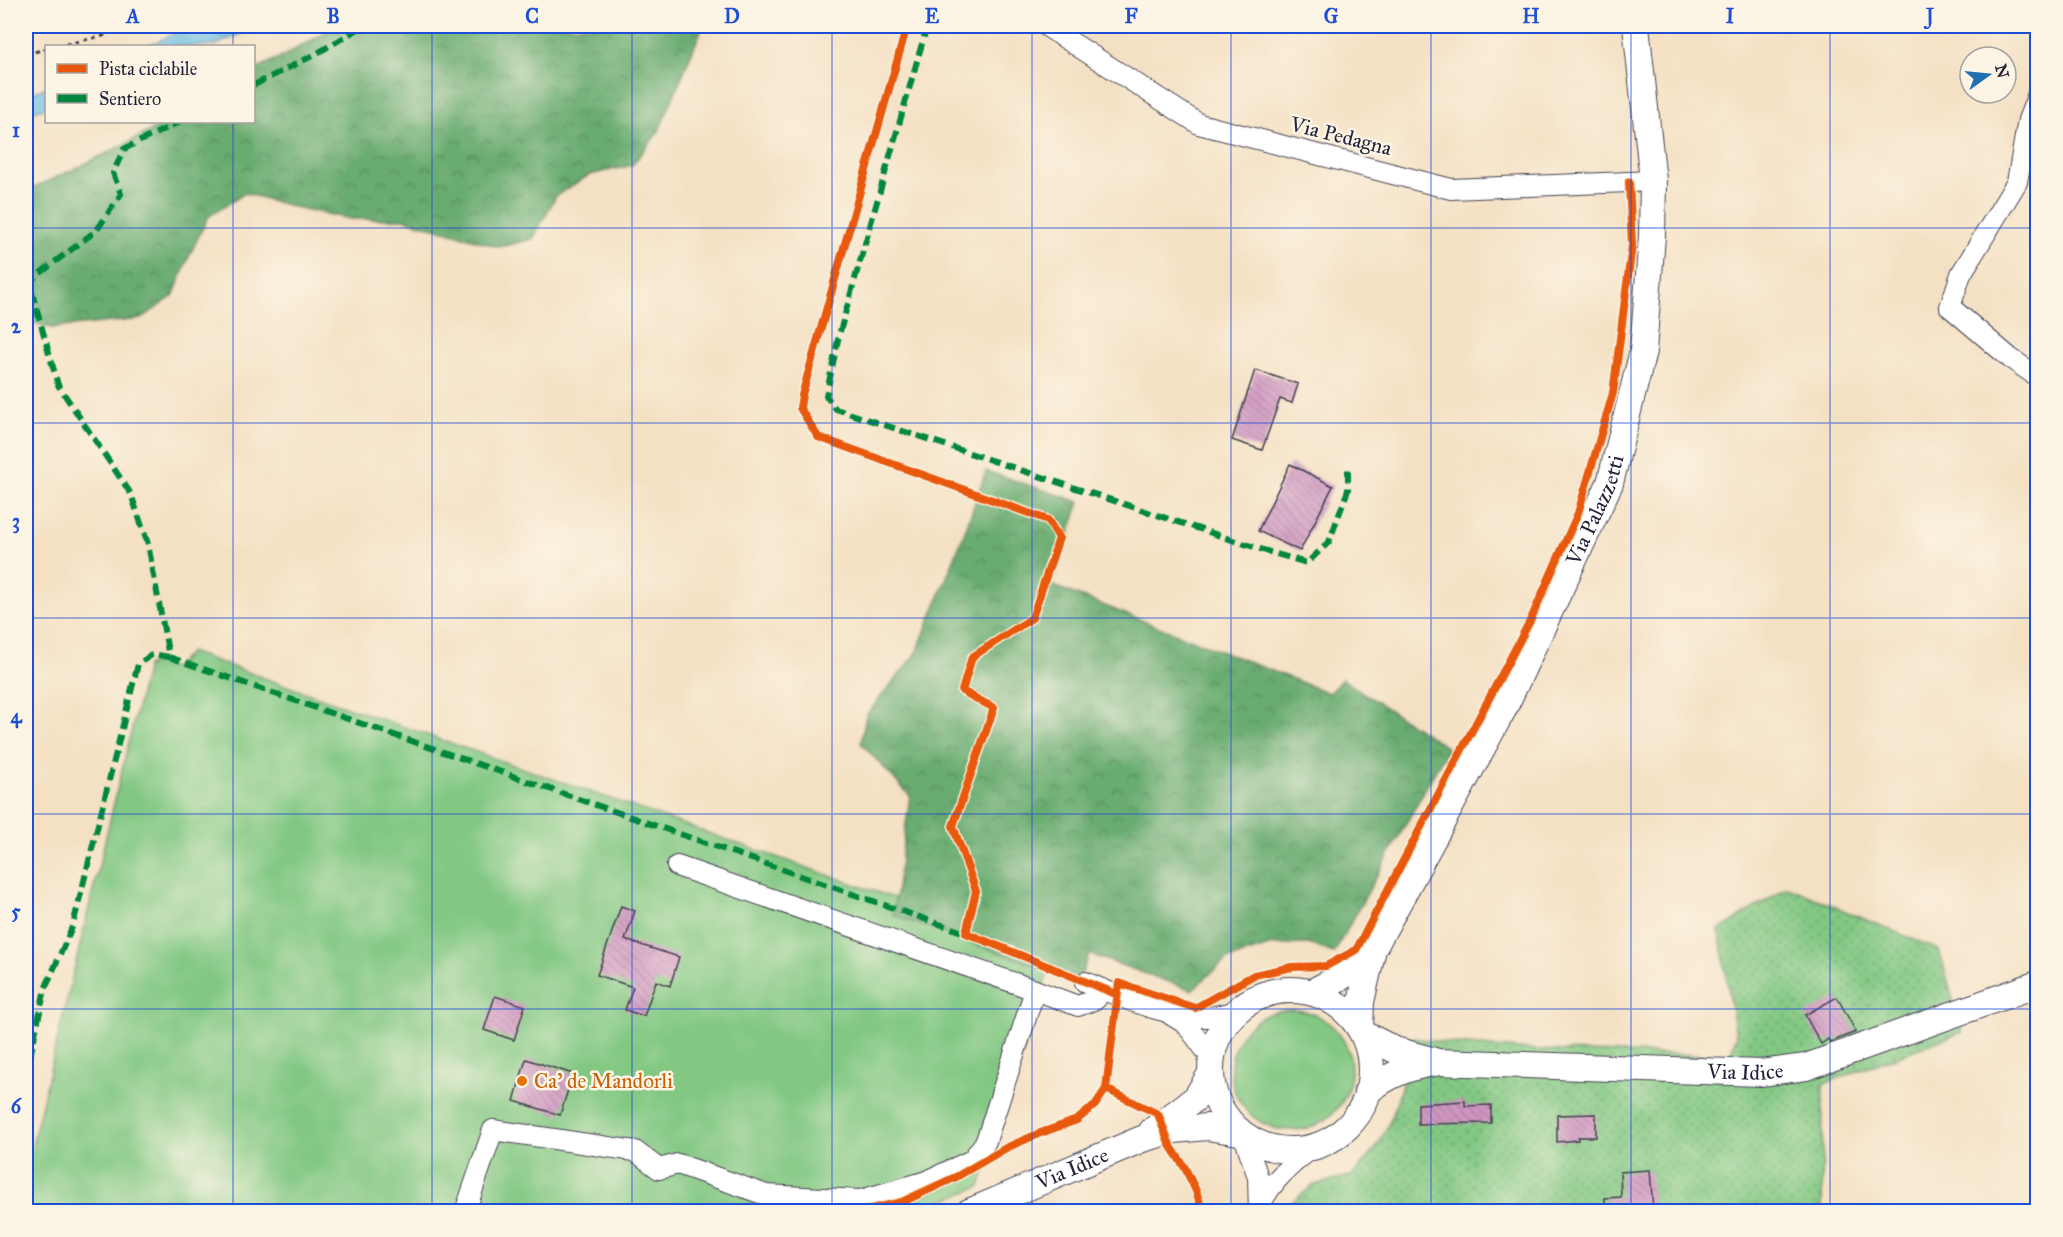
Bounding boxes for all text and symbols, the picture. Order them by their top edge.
text: A [124,4,140,28]
text: B [326,4,340,28]
text: C [525,4,539,28]
text: D [724,4,740,28]
text: E [925,4,940,28]
text: F [1124,4,1138,28]
text: G [1324,4,1339,28]
text: H [1522,4,1540,28]
text: I [1726,4,1735,28]
text: J [1923,4,1935,30]
legend [45,45,255,123]
north arrow [1958,45,2018,105]
text: Pista ciclabile [99,58,197,80]
text: N [1991,62,2013,81]
text: Sentiero [99,88,161,110]
street label: Via Pedagna [1287,111,1394,161]
text: 1 [12,118,20,142]
text: 2 [11,314,22,338]
street label: Via Palazzetti [1560,452,1630,570]
text: 3 [12,509,20,534]
text: 4 [10,704,22,729]
text: 5 [11,899,21,923]
street label: Via Idice [1706,1057,1785,1086]
place label: Ca' de Mandorli [534,1068,673,1094]
marker: Ca' de Mandorli [515,1074,529,1088]
text: 6 [11,1094,23,1118]
street label: Via Idice [1031,1142,1113,1196]

